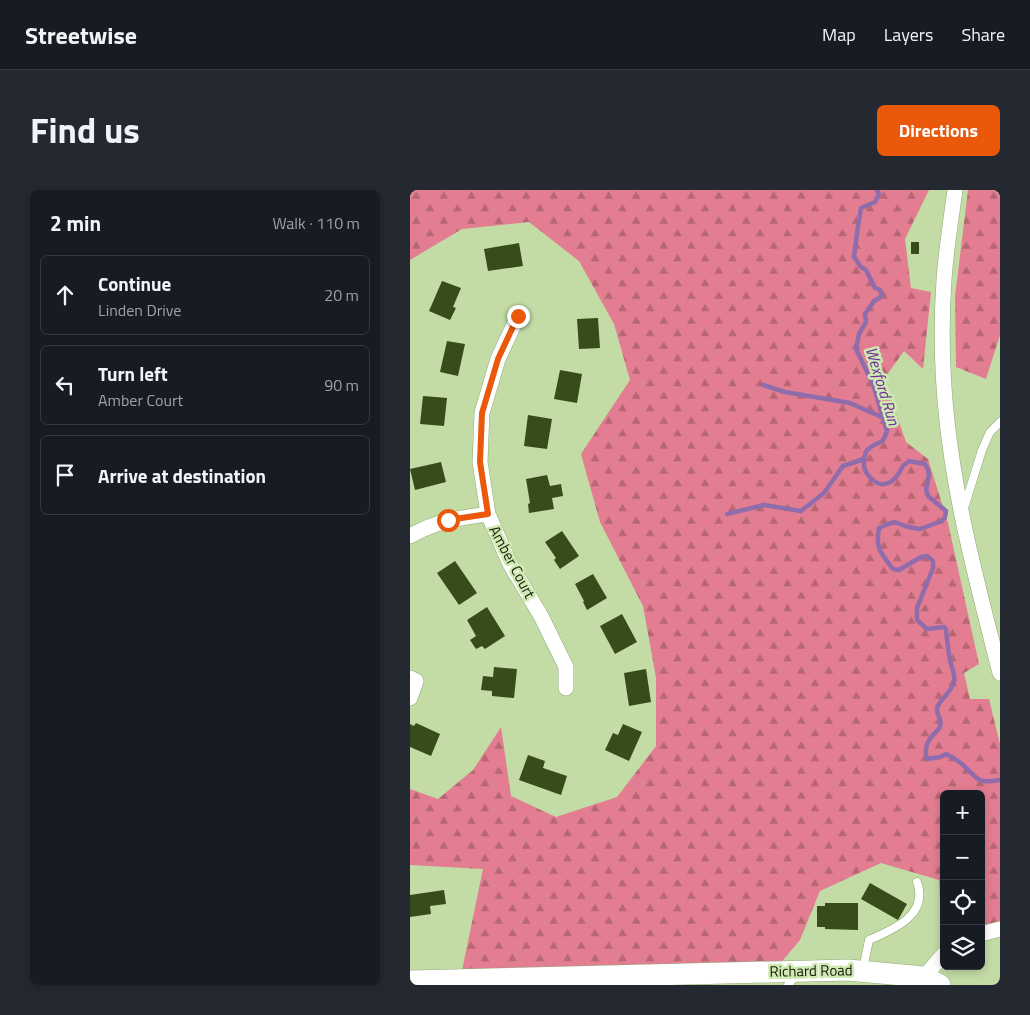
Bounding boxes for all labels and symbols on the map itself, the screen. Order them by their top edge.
route end [507,305,530,328]
water label: Wexford Run [860,344,907,429]
route start [437,509,460,532]
street label: Amber Court [484,521,542,603]
street label: Richard Road [769,958,853,983]

